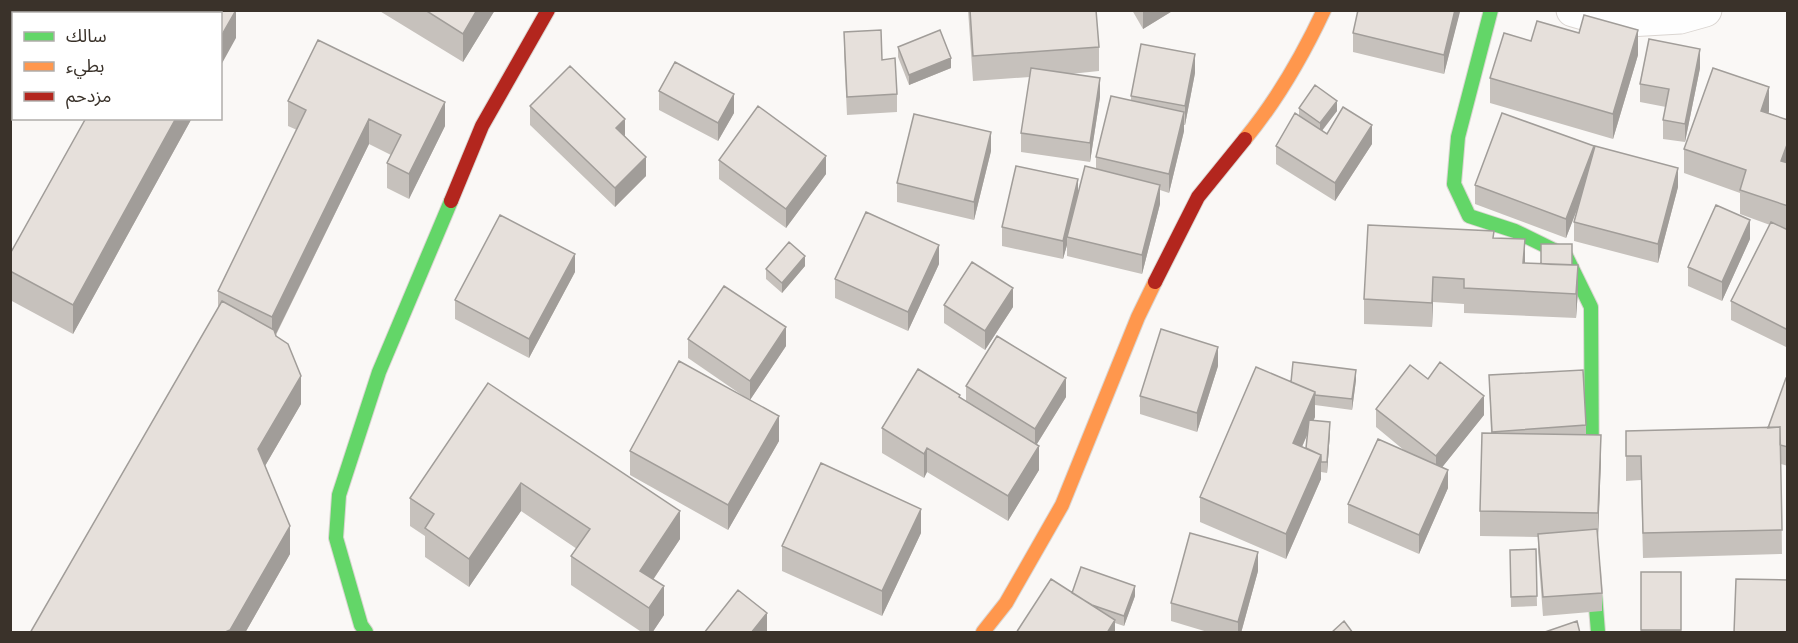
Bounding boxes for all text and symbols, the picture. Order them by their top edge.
legend [12,12,222,120]
text: سالك [66,24,107,48]
text: بطيء [66,54,104,79]
text: مزدحم [66,84,111,109]

